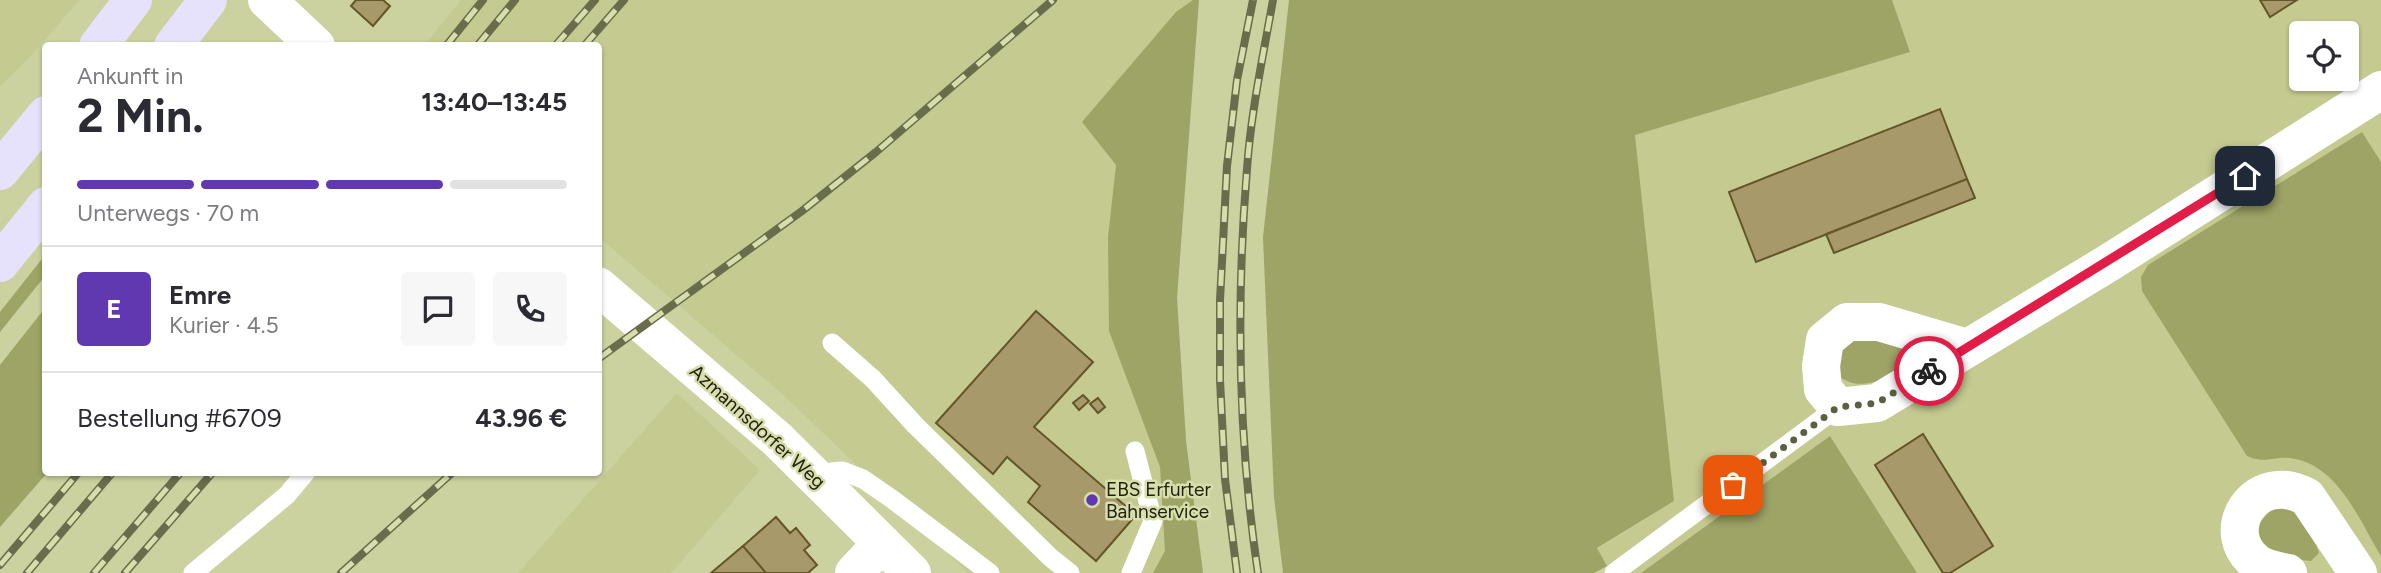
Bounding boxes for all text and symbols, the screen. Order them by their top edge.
map controls [2289,21,2359,91]
button: locate [2289,21,2359,91]
text: Ankunft in [77,62,183,90]
text: 13:40–13:45 [421,86,567,118]
text: 2 Min. [77,88,204,144]
pin [2215,146,2275,206]
icon: home [2226,157,2264,195]
text: Unterwegs · 70 m [77,199,259,227]
button: chat [401,272,475,346]
button: phone [493,272,567,346]
text: Emre [169,279,231,311]
text: E [106,293,122,325]
text: Kurier · 4.5 [169,311,279,339]
courier [1894,336,1964,406]
icon: bike [1910,352,1948,390]
street label: Azmannsdorfer Weg [685,360,830,493]
text: Bestellung #6709 [77,402,282,434]
text: 43.96 € [475,402,567,434]
pin [1703,455,1763,515]
icon: bag [1714,466,1752,504]
place label: EBS Erfurter Bahnservice [1106,478,1211,523]
marker: EBS Erfurter Bahnservice [1084,492,1100,508]

